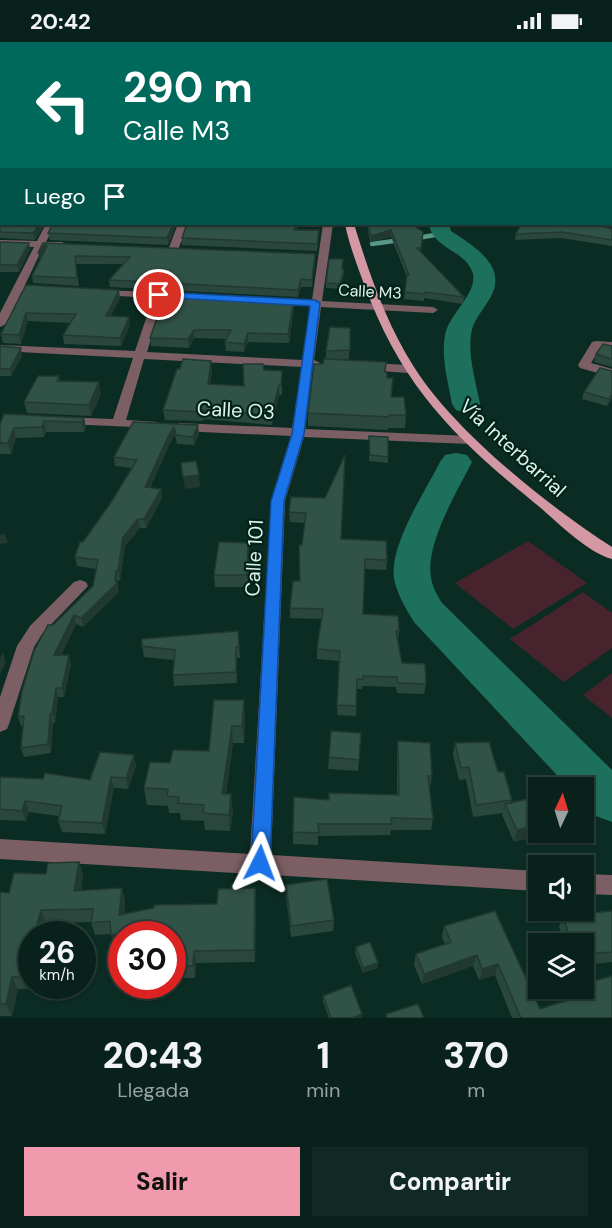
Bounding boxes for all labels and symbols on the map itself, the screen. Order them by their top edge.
pin [133,269,184,320]
street label: Calle M3 [338,279,402,304]
street label: Vía Interbarrial [454,393,572,503]
street label: Calle O3 [196,395,276,425]
street label: Calle 101 [239,519,269,597]
north arrow [528,777,594,843]
position arrow [228,831,292,895]
speed limit sign: 30 [108,921,186,999]

